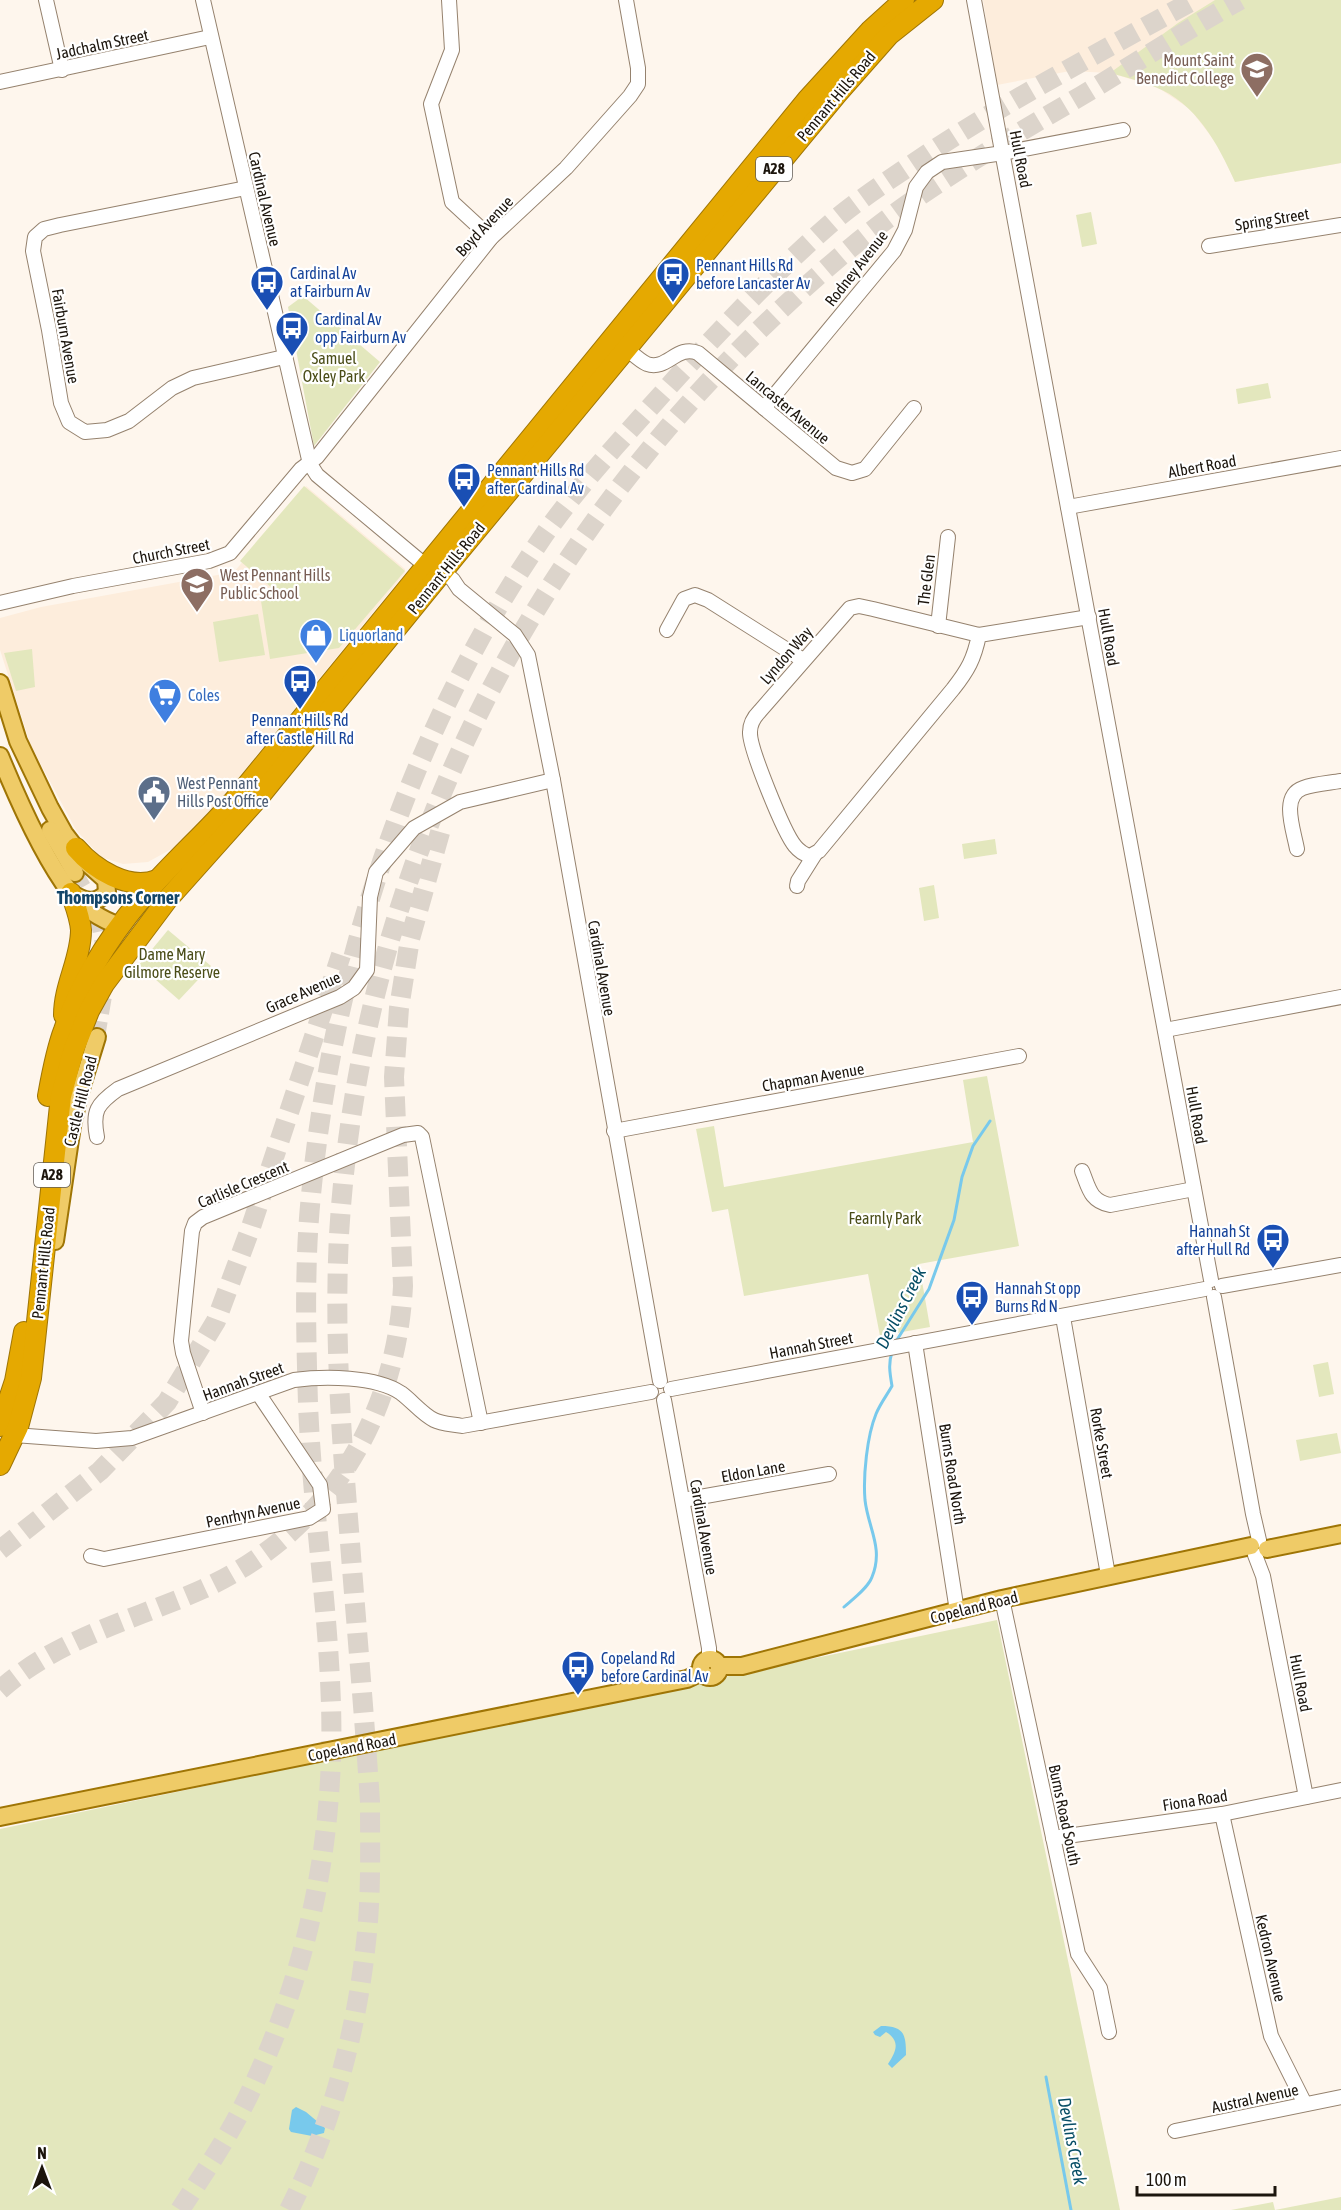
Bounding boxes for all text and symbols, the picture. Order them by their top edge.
street label: Jadchalm Street [54,25,150,63]
street label: Pennant Hills Road [793,47,879,145]
place label: Mount Saint Benedict College [1136,51,1234,88]
school or university icon: Mount Saint Benedict College [1239,51,1275,98]
street label: Hull Road [1007,129,1035,189]
street label: Cardinal Avenue [245,150,285,248]
road number: A28 [756,157,792,181]
street label: Boyd Avenue [452,192,517,260]
street label: Spring Street [1234,204,1311,235]
street label: Rodney Avenue [821,227,892,310]
bus stop icon: Pennant Hills Rd before Lancaster Av [655,256,691,303]
place label: Pennant Hills Rd before Lancaster Av [696,256,811,292]
bus stop icon: Cardinal Av at Fairburn Av [249,264,285,311]
place label: Cardinal Av at Fairburn Av [290,264,371,300]
street label: Fairburn Avenue [49,287,83,385]
bus stop icon: Cardinal Av opp Fairburn Av [274,310,310,357]
place label: Cardinal Av opp Fairburn Av [315,310,407,347]
park label: Samuel Oxley Park [303,349,365,386]
street label: Lancaster Avenue [743,367,833,447]
street label: Albert Road [1167,451,1237,481]
bus stop icon: Pennant Hills Rd after Cardinal Av [446,461,482,508]
place label: Pennant Hills Rd after Cardinal Av [487,461,585,497]
street label: Pennant Hills Road [404,519,488,617]
street label: Church Street [131,535,212,567]
street label: The Glen [914,553,938,607]
school or university icon: West Pennant Hills Public School [179,566,215,613]
place label: West Pennant Hills Public School [220,566,331,602]
street label: Hull Road [1095,607,1123,667]
shop icon: Liquorland [298,617,334,664]
street label: Lyndon Way [756,622,817,688]
place label: Liquorland [339,626,403,645]
bus stop icon: Pennant Hills Rd after Castle Hill Rd [282,663,318,710]
supermarket icon: Coles [147,677,183,724]
place label: Coles [188,686,220,704]
place label: Pennant Hills Rd after Castle Hill Rd [246,711,354,747]
public building icon: West Pennant Hills Post Office [136,774,172,821]
place label: West Pennant Hills Post Office [177,774,269,810]
district label: Thompsons Corner [57,887,180,908]
street label: Cardinal Avenue [585,919,619,1017]
park label: Dame Mary Gilmore Reserve [124,945,220,981]
street label: Grace Avenue [263,968,343,1016]
street label: Castle Hill Road [60,1054,100,1148]
street label: Chapman Avenue [761,1059,866,1096]
street label: Hull Road [1183,1085,1211,1145]
street label: Carlisle Crescent [195,1157,291,1211]
road number: A28 [34,1163,70,1187]
street label: Pennant Hills Road [28,1206,58,1320]
park label: Fearnly Park [849,1209,921,1228]
place label: Hannah St after Hull Rd [1176,1222,1250,1258]
bus stop icon: Hannah St after Hull Rd [1255,1222,1291,1269]
water label: Devlins Creek [871,1263,931,1352]
bus stop icon: Hannah St opp Burns Rd N [954,1279,990,1326]
place label: Hannah St opp Burns Rd N [995,1279,1081,1315]
street label: Hannah Street [768,1328,855,1362]
street label: Hannah Street [200,1358,286,1404]
street label: Rorke Street [1087,1406,1117,1480]
street label: Burns Road North [936,1422,970,1526]
street label: Eldon Lane [720,1457,786,1485]
street label: Cardinal Avenue [687,1478,721,1576]
street label: Penrhyn Avenue [204,1493,302,1532]
street label: Copeland Road [928,1587,1020,1628]
bus stop icon: Copeland Rd before Cardinal Av [560,1649,596,1696]
place label: Copeland Rd before Cardinal Av [601,1649,709,1685]
street label: Hull Road [1287,1653,1315,1713]
street label: Copeland Road [306,1730,398,1765]
street label: Burns Road South [1046,1763,1084,1867]
street label: Fiona Road [1161,1786,1229,1814]
street label: Kedron Avenue [1252,1913,1290,2003]
street label: Austral Avenue [1210,2080,1300,2116]
water label: Devlins Creek [1054,2095,1091,2188]
north arrow [12,2138,72,2198]
text: N [37,2144,47,2162]
scale bar [1137,2159,1275,2197]
text: 100 m [1146,2169,1187,2190]

